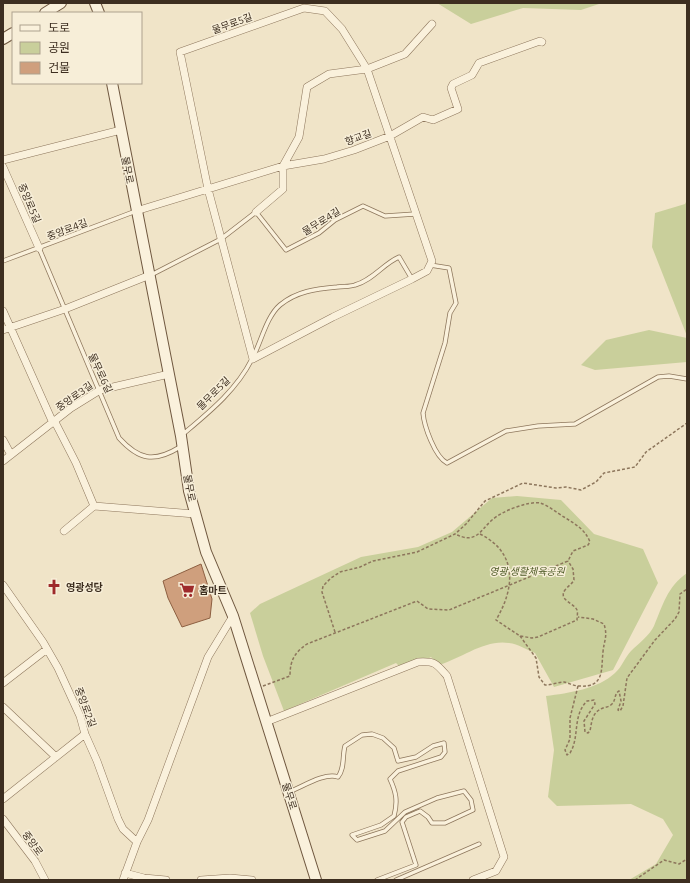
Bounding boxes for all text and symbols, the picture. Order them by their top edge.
street label: 물무로5길 [210,11,254,37]
legend [12,12,142,84]
text: 도로 [48,21,70,35]
text: 공원 [48,41,70,55]
text: 건물 [48,61,70,75]
street label: 향교길 [343,128,373,148]
street label: 물무로 [118,155,136,185]
street label: 중앙로5길 [15,182,43,225]
street label: 물무로4길 [300,205,343,238]
street label: 중앙로4길 [45,217,89,243]
street label: 물무로6길 [86,352,115,395]
street label: 물무로5길 [195,375,233,413]
street label: 중앙로3길 [54,380,95,414]
street label: 물무로 [180,473,198,503]
park label: 영광 생활체육공원 [489,566,566,578]
church icon: 영광성당 [45,578,63,596]
supermarket icon: 홈마트 [178,581,196,599]
place label: 영광성당 [66,582,103,594]
place label: 홈마트 [199,585,227,597]
street label: 중앙로2길 [72,685,98,729]
street label: 물무로 [279,781,299,811]
street label: 중앙로 [19,829,45,858]

